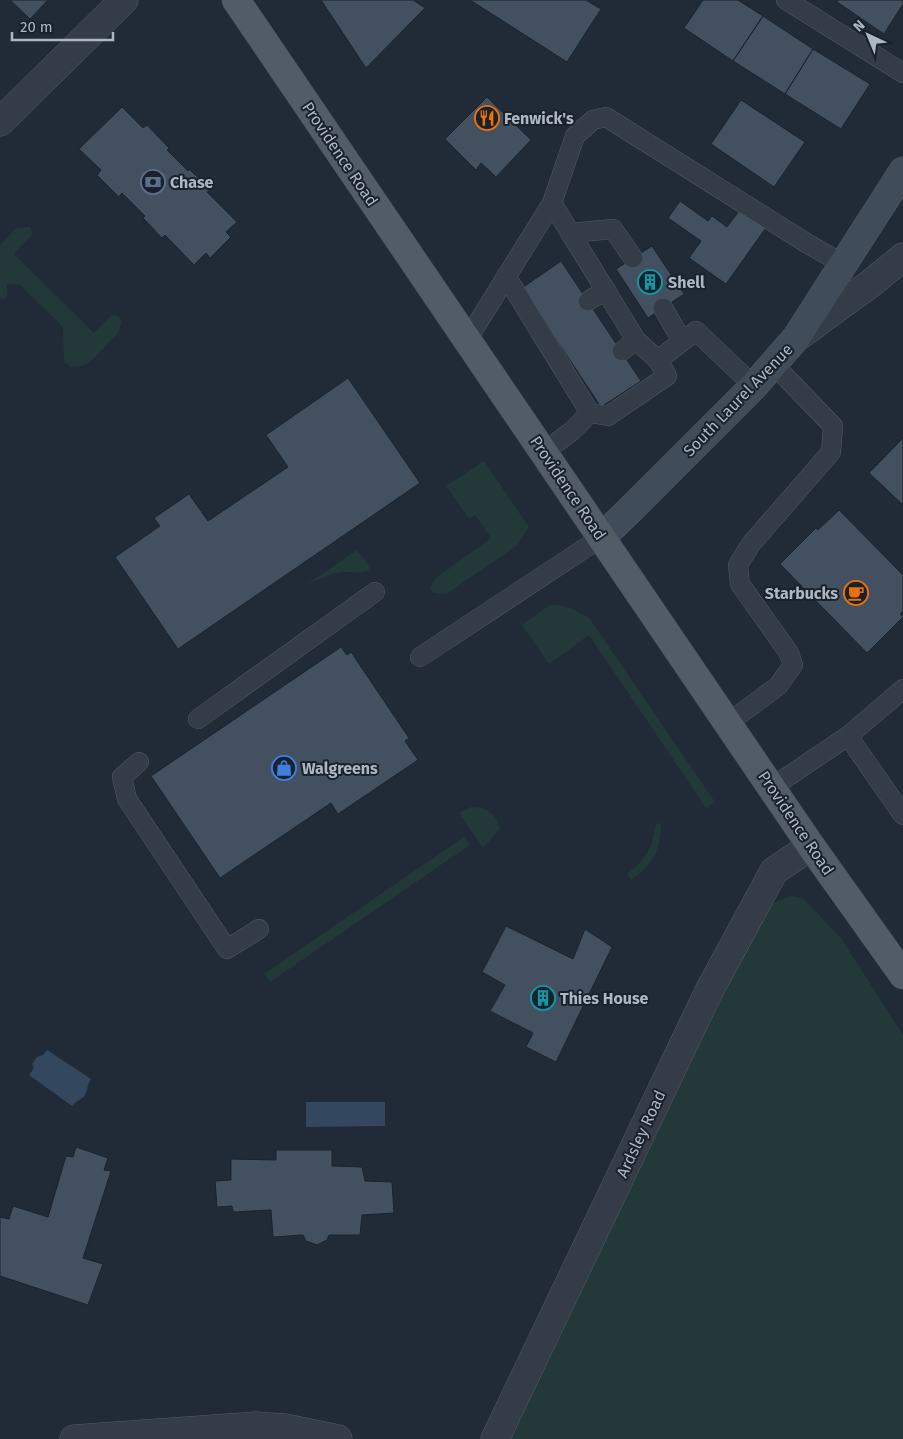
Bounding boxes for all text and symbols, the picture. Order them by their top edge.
scale bar [12,10,114,42]
north arrow [843,10,893,60]
text: N [850,17,869,35]
text: 20 m [20,18,53,36]
street label: Providence Road [298,98,382,210]
restaurant icon: Fenwick's [474,105,500,131]
place label: Fenwick's [504,109,574,128]
bank icon: Chase [140,169,166,195]
place label: Chase [170,173,214,192]
building icon: Shell [637,269,663,295]
place label: Shell [668,273,705,292]
street label: South Laurel Avenue [679,340,797,460]
street label: Providence Road [526,432,610,544]
cafe icon: Starbucks [843,580,869,606]
place label: Starbucks [765,584,838,603]
shop icon: Walgreens [271,755,297,781]
place label: Walgreens [302,759,378,778]
street label: Providence Road [754,767,838,879]
building icon: Thies House [530,985,556,1011]
place label: Thies House [560,989,649,1008]
street label: Ardsley Road [612,1087,670,1181]

